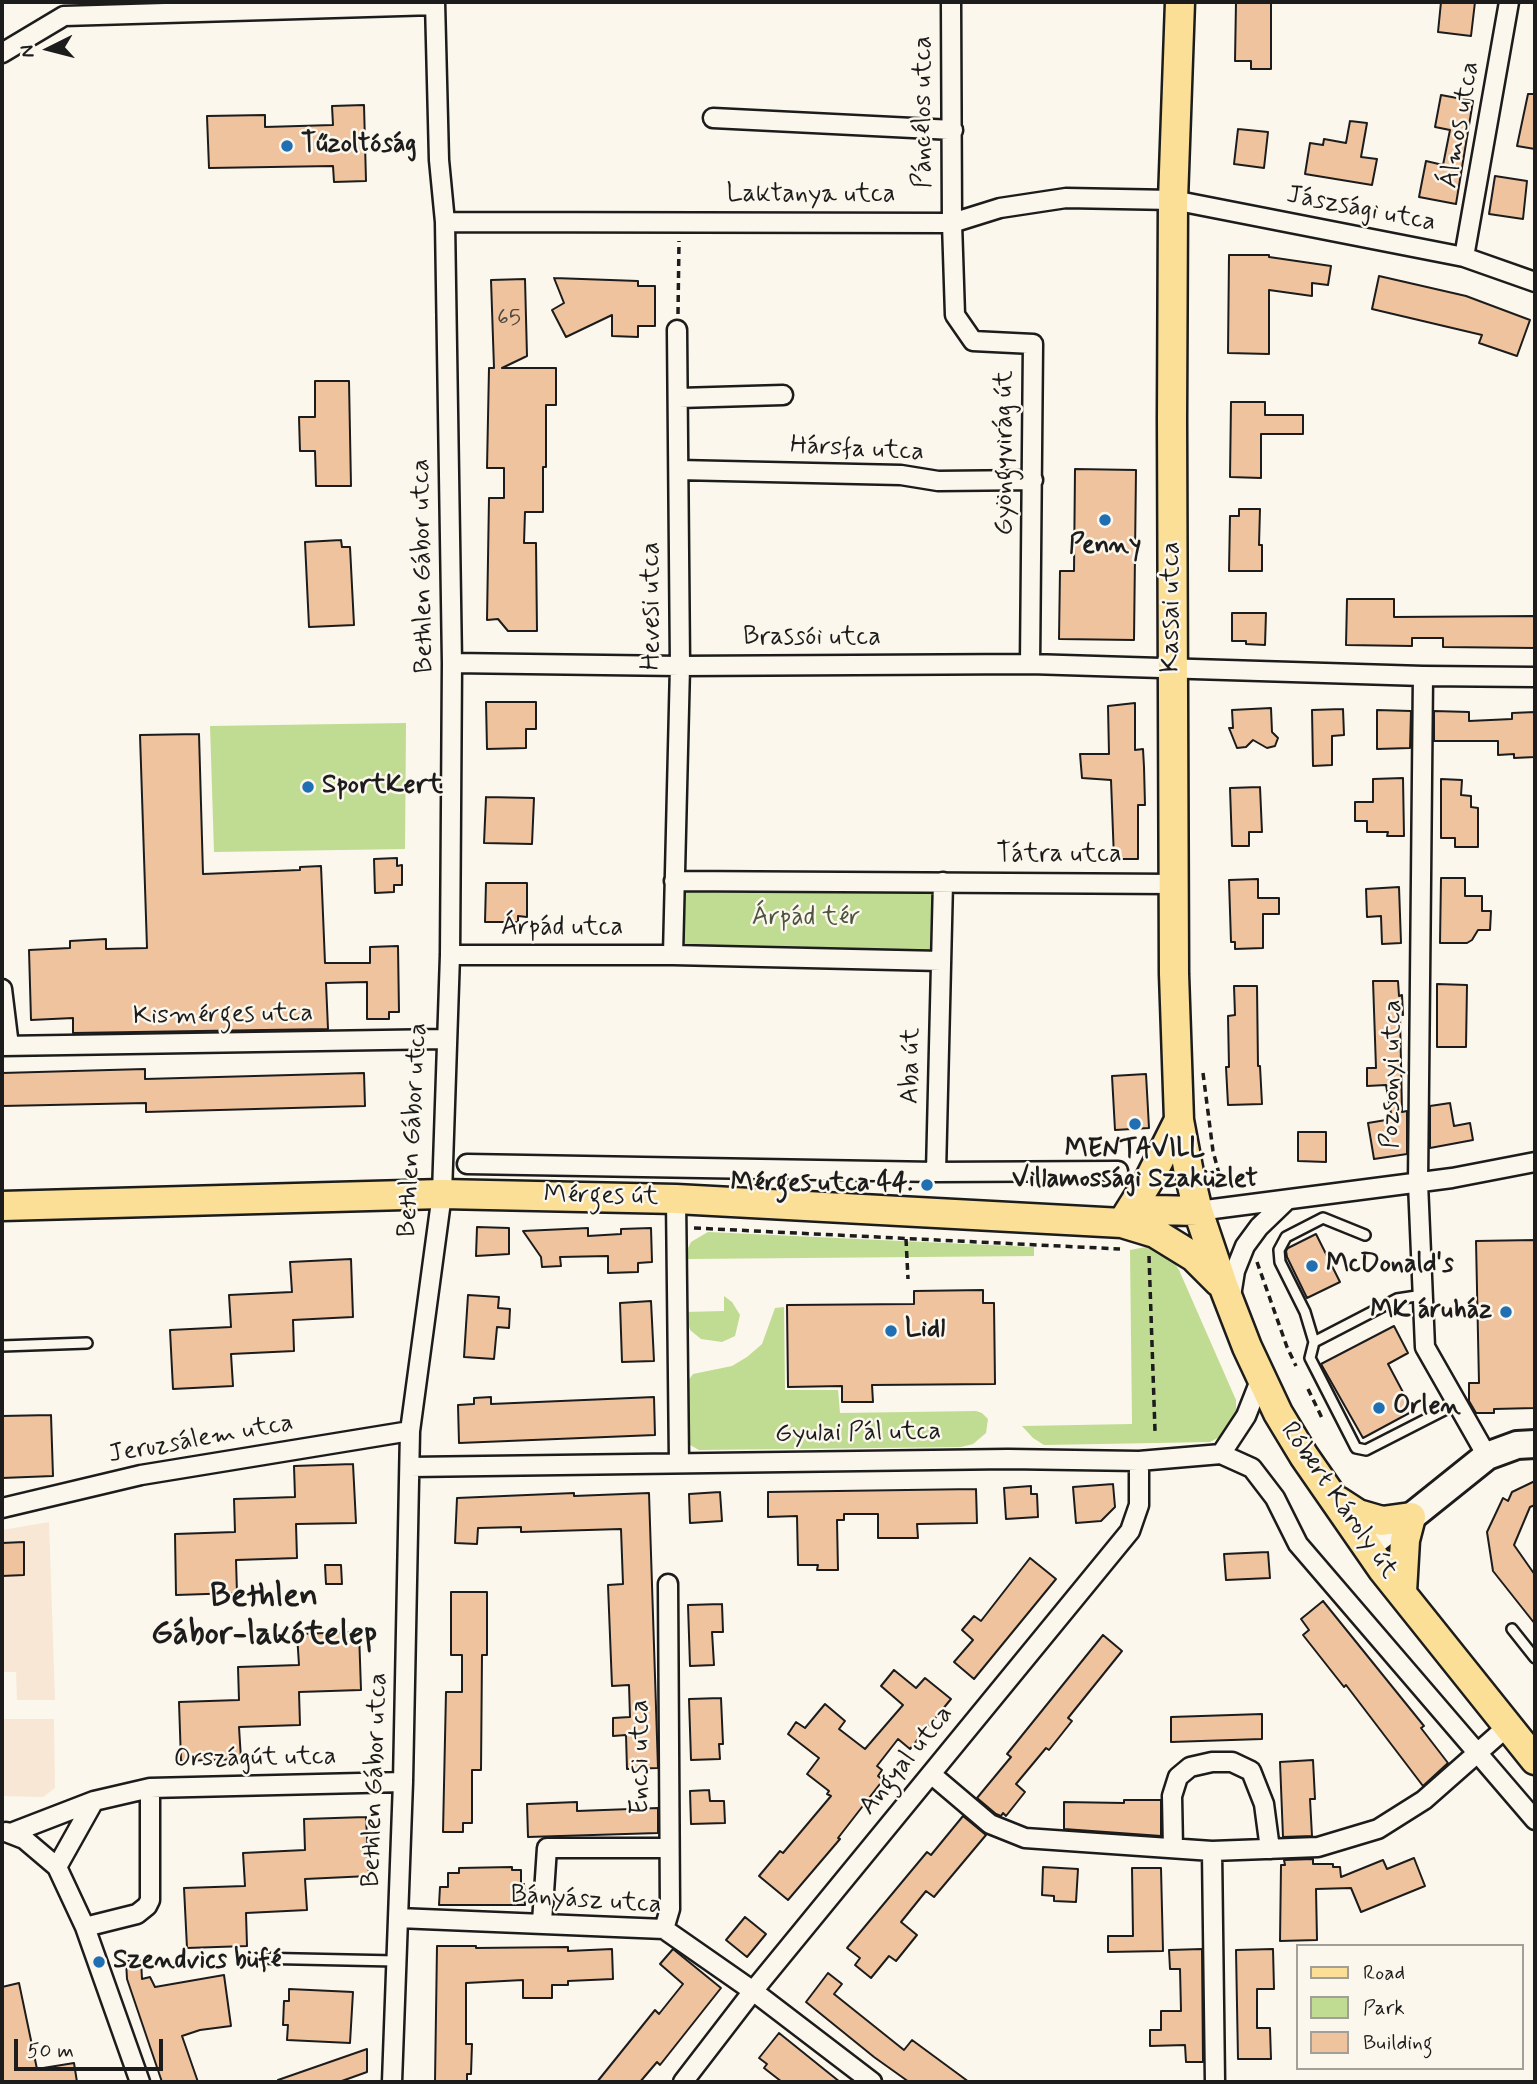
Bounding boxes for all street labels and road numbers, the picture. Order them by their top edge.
street label: Páncélos utca [909,36,941,188]
street label: Álmos utca [1435,59,1487,191]
street label: Laktanya utca [727,180,895,212]
street label: Jászsági utca [1284,180,1438,240]
street label: Gyöngyvirág út [990,370,1022,536]
street label: Hársfa utca [789,431,925,469]
street label: Bethlen Gábor utca [407,458,441,674]
street label: Hevesi utca [637,542,669,670]
street label: Kassai utca [1157,542,1189,672]
street label: Brassói utca [743,623,881,655]
street label: Tátra utca [996,840,1122,872]
street label: Árpád utca [501,913,623,945]
street label: Kismérges utca [133,999,313,1033]
street label: Pozsonyi utca [1376,999,1410,1149]
street label: Bethlen Gábor utca [393,1022,435,1238]
street label: Aba út [896,1027,928,1105]
street label: Mérges út [543,1180,659,1214]
street label: Jeruzsálem utca [106,1408,296,1472]
street label: Gyulai Pál utca [775,1417,941,1451]
street label: Róbert Károly út [1272,1417,1404,1585]
street label: Bethlen Gábor utca [357,1672,395,1888]
street label: Encsi utca [626,1699,658,1815]
street label: Angyal utca [853,1700,961,1822]
street label: Országút utca [173,1742,337,1776]
street label: Bányász utca [509,1880,663,1922]

